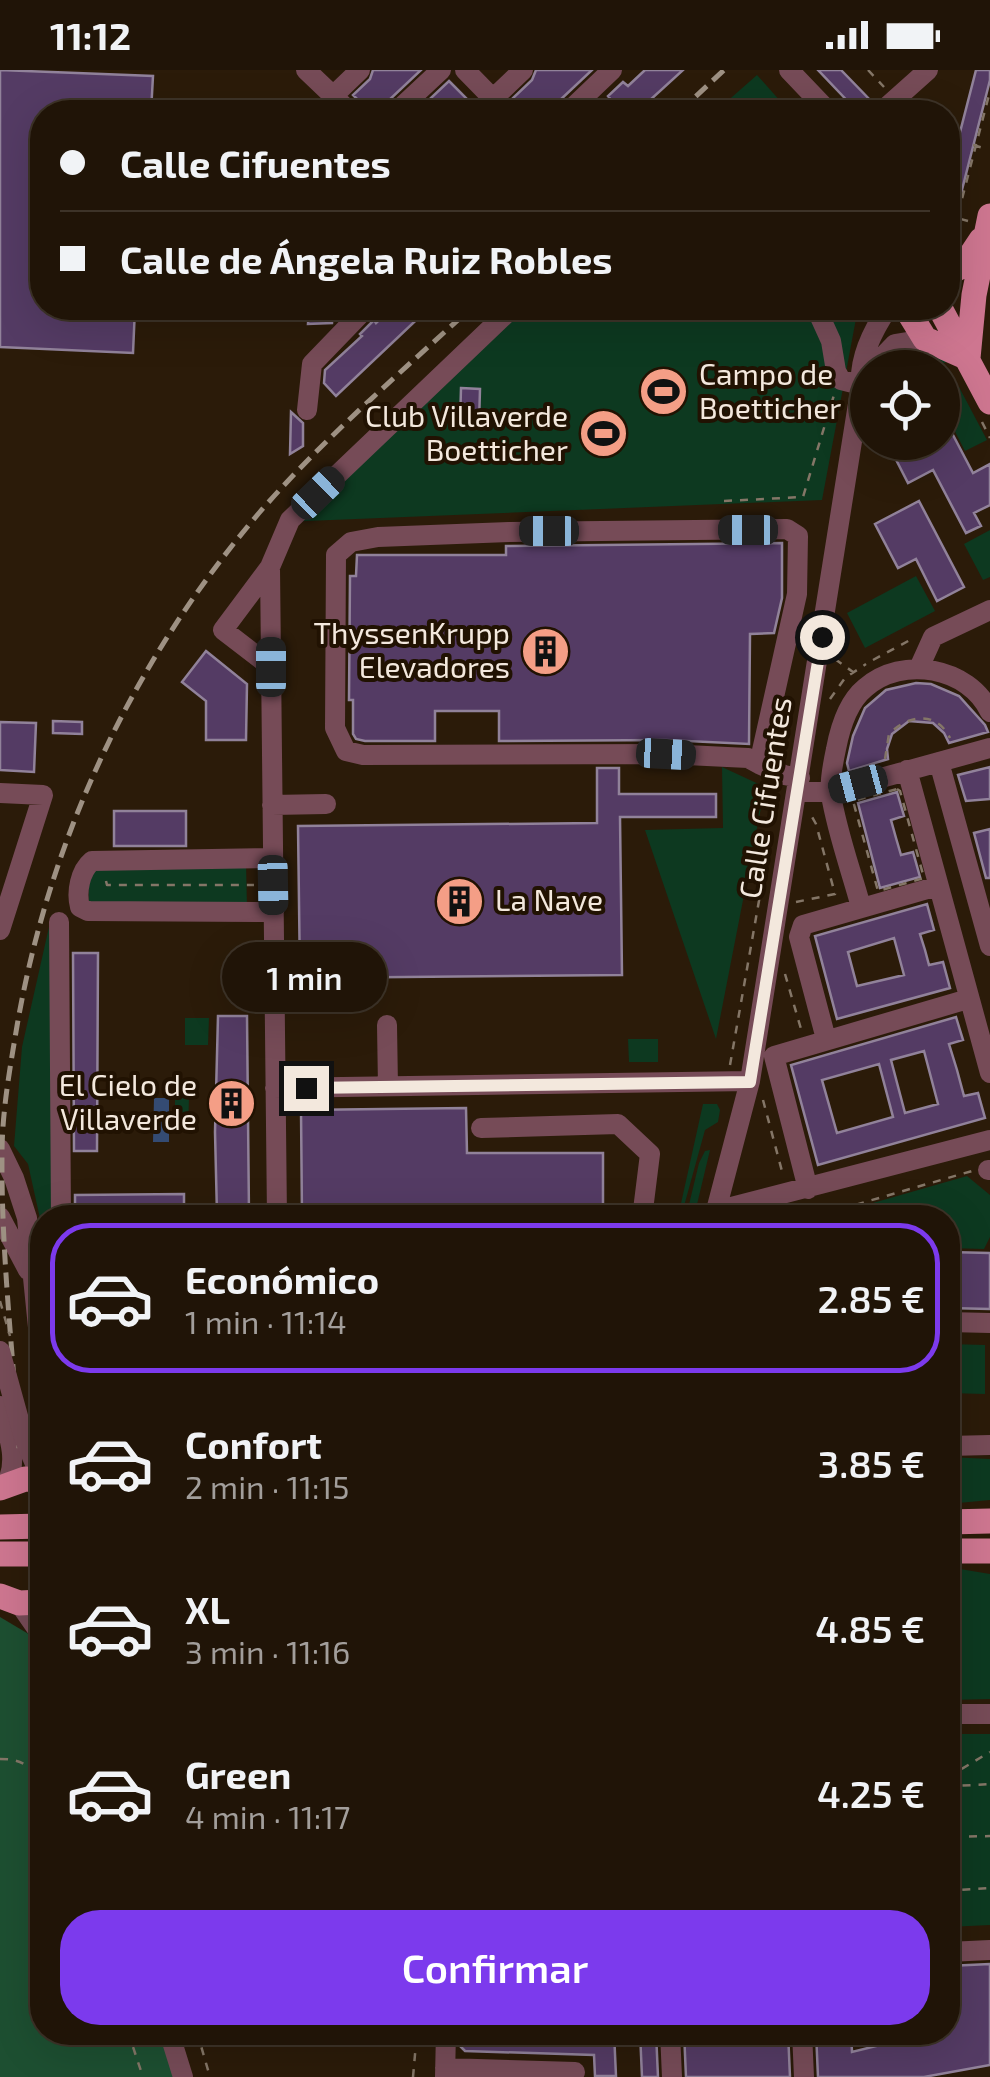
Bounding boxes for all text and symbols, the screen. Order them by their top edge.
text: 11:12 [50,12,131,58]
text: Calle Cifuentes [120,140,391,186]
text: Calle de Ángela Ruiz Robles [120,236,613,282]
map controls [850,350,960,460]
button: locate [850,350,960,460]
place label: Campo de Boetticher [699,355,841,425]
sports icon: Campo de Boetticher [638,366,690,418]
place label: Club Villaverde Boetticher [365,397,568,467]
sports icon: Club Villaverde Boetticher [577,408,629,460]
car [286,461,350,525]
car [718,515,778,545]
car [519,516,579,546]
place label: ThyssenKrupp Elevadores [314,614,510,684]
route start [800,615,845,660]
building icon: ThyssenKrupp Elevadores [519,625,571,677]
car [256,637,286,697]
street label: Calle Cifuentes [730,694,798,901]
car [635,737,697,771]
car [825,762,891,806]
car [257,855,289,915]
building icon: La Nave [434,875,486,927]
place label: La Nave [495,881,603,917]
callout: 1 min [224,943,388,1013]
text: 1 min [267,958,342,996]
place label: El Cielo de Villaverde [59,1066,197,1136]
route end [284,1066,329,1111]
building icon: El Cielo de Villaverde [206,1077,258,1129]
icon: car [65,1253,155,1343]
text: Económico [185,1256,379,1302]
text: 2.85 € [817,1275,925,1321]
text: 1 min · 11:14 [185,1302,347,1340]
icon: car [65,1418,155,1508]
text: Confort [185,1421,322,1467]
text: 3.85 € [818,1440,925,1486]
text: 2 min · 11:15 [185,1467,349,1505]
icon: car [65,1583,155,1673]
text: XL [185,1586,230,1632]
text: 4.85 € [815,1605,925,1651]
text: 3 min · 11:16 [185,1632,350,1670]
icon: car [65,1748,155,1838]
text: Green [185,1751,291,1797]
text: 4.25 € [817,1770,925,1816]
text: 4 min · 11:17 [185,1797,350,1835]
button: Confirmar [60,1910,930,2025]

